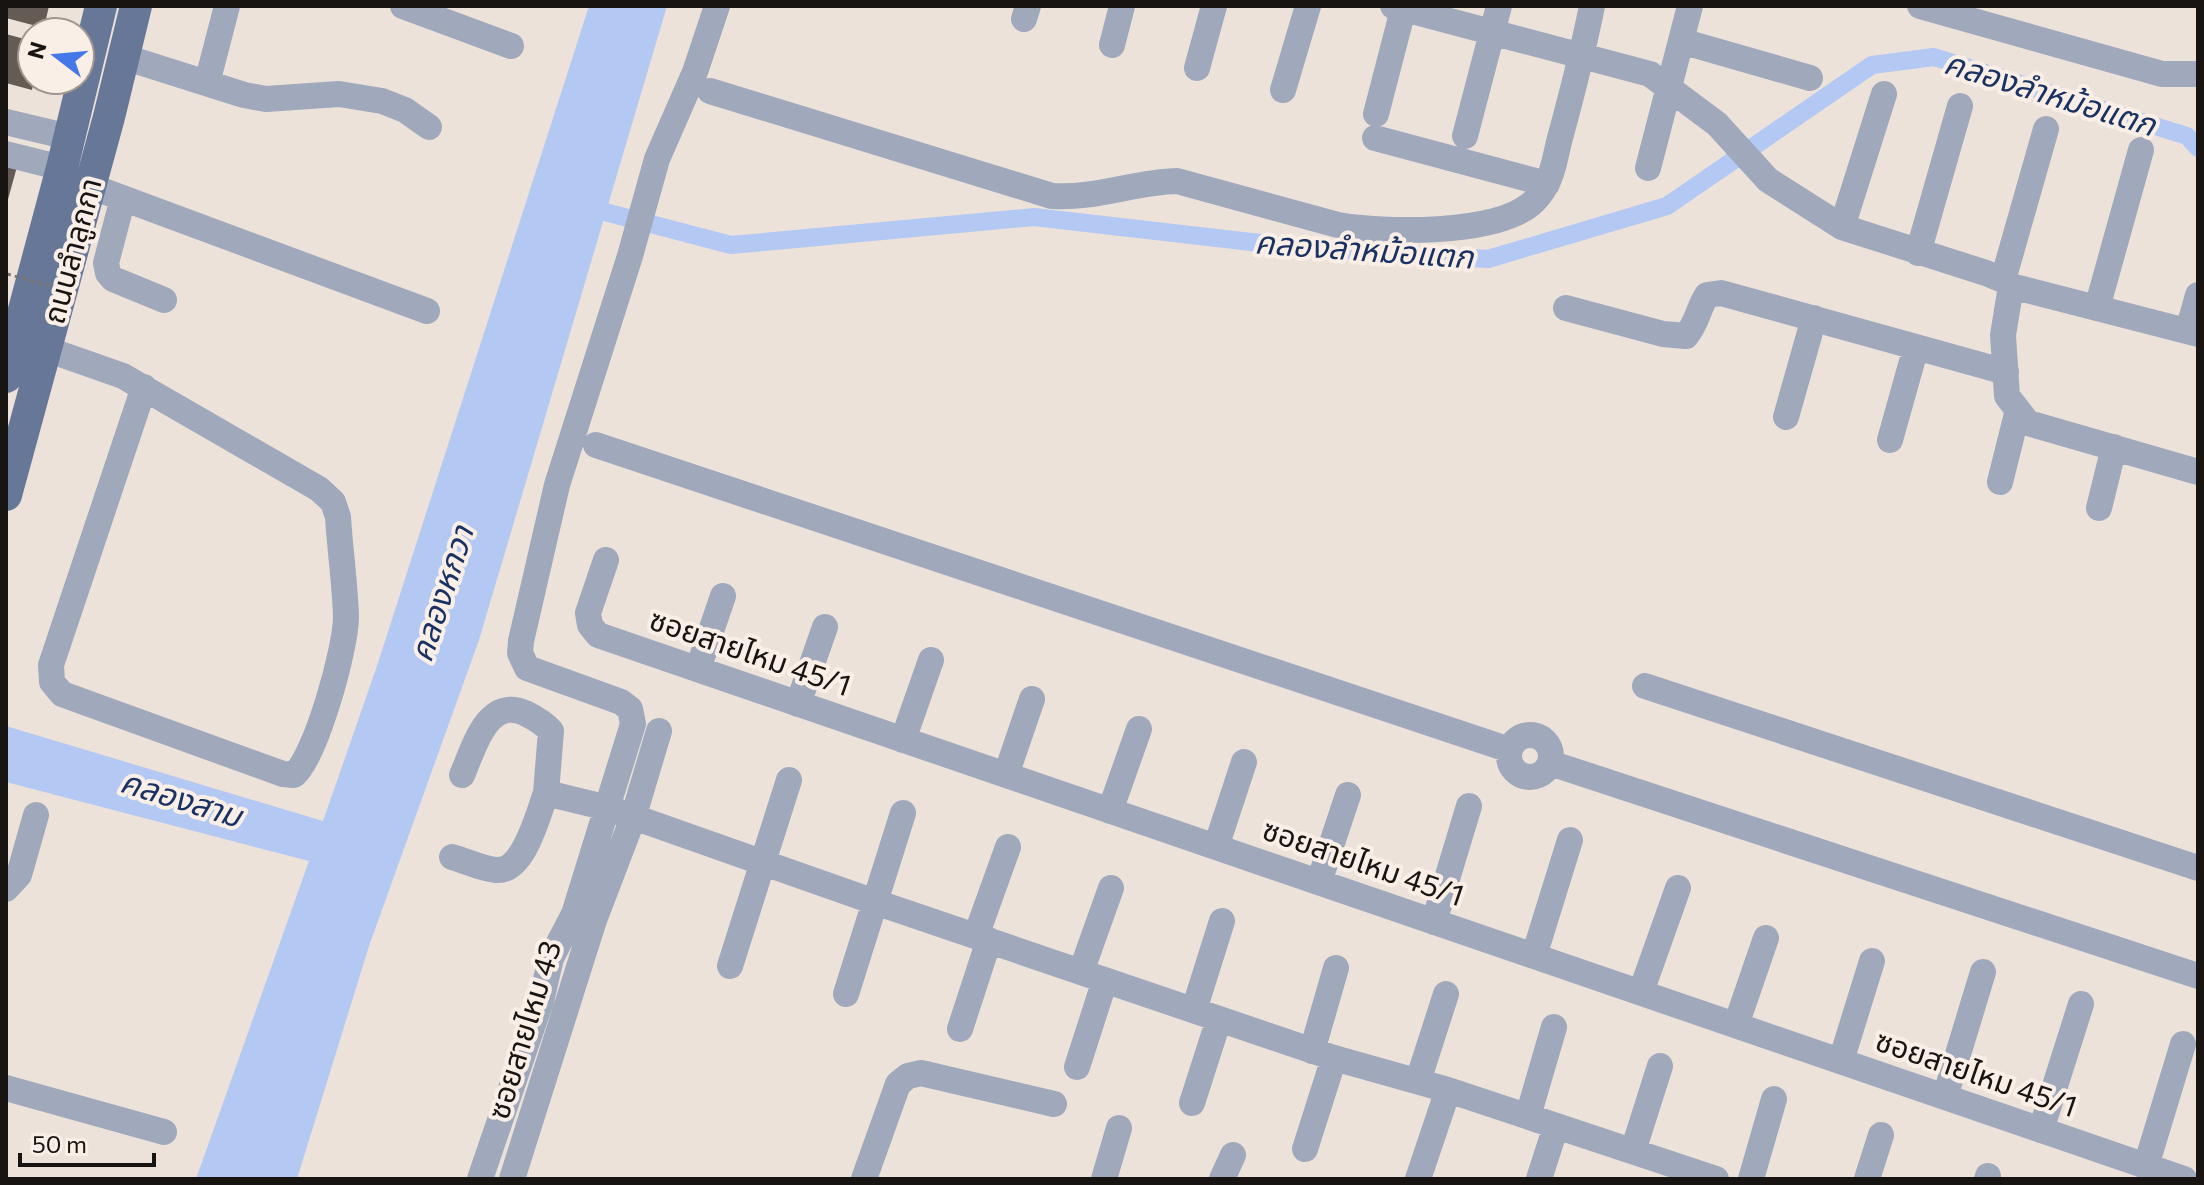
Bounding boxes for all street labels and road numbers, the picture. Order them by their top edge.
street label: ถนนลำลูกกา [33,173,110,328]
street label: ซอยสายไหม 45/1 [645,599,856,702]
street label: ซอยสายไหม 45/1 [1258,809,1469,912]
street label: ซอยสายไหม 43 [478,935,567,1123]
street label: ซอยสายไหม 45/1 [1871,1020,2082,1123]

